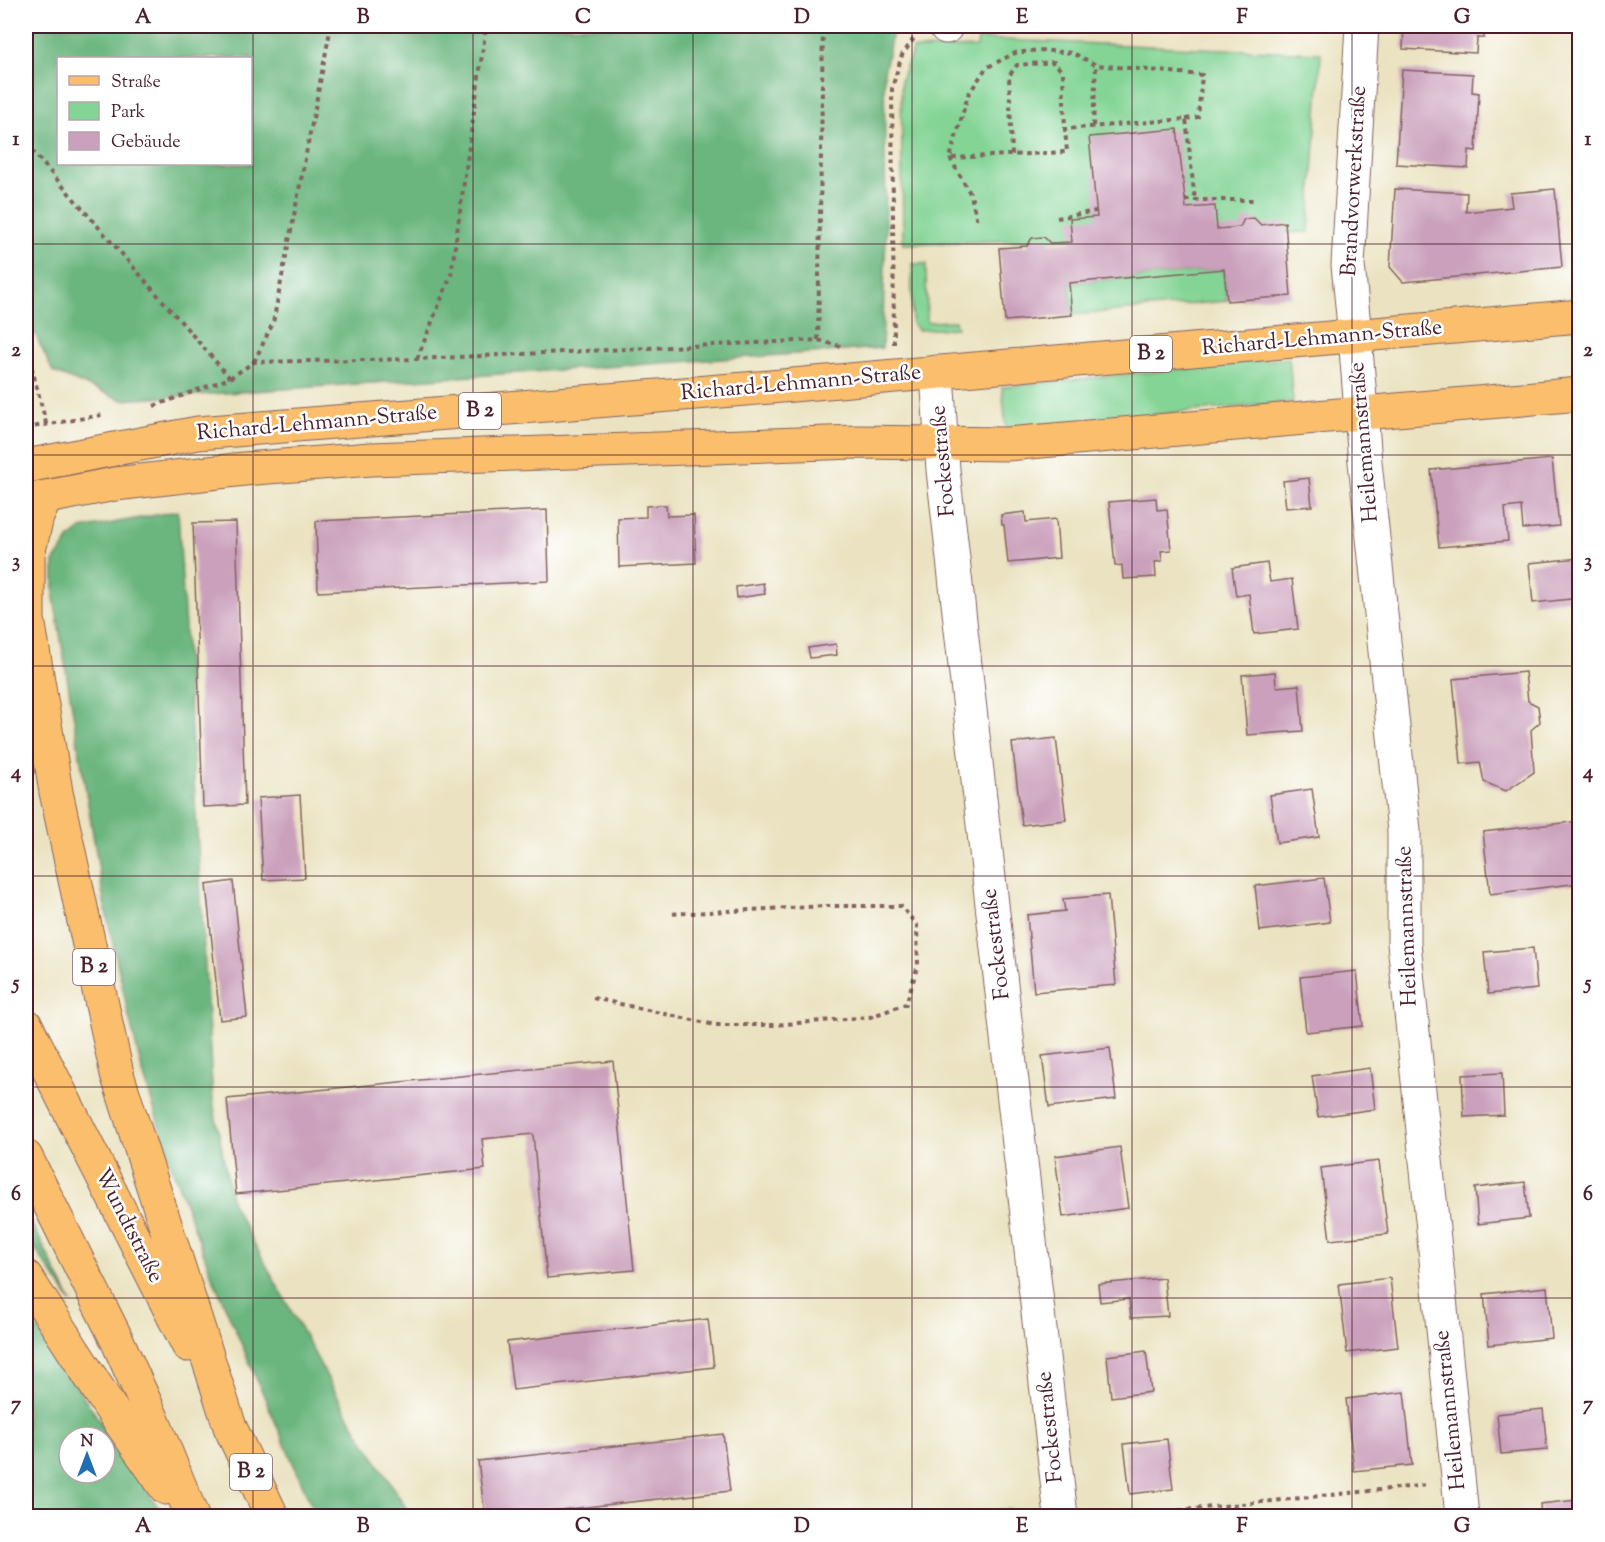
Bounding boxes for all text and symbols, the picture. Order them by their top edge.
text: A [135,4,152,33]
text: B [357,4,370,33]
text: C [575,4,591,33]
text: D [794,4,810,33]
text: E [1016,4,1029,33]
text: F [1236,4,1248,33]
text: G [1454,4,1471,33]
legend [57,57,252,165]
text: Straße [111,70,161,96]
street label: Brandvorwerkstraße [1334,85,1376,277]
text: Park [111,100,146,126]
text: 1 [13,126,20,155]
text: 1 [1585,126,1592,155]
text: Gebäude [111,130,181,156]
street label: Richard-Lehmann-Straße [1200,313,1444,365]
road number: B 2 [1130,336,1172,372]
text: 2 [11,337,21,366]
text: 2 [1583,337,1593,366]
street label: Richard-Lehmann-Straße [679,358,923,410]
street label: Heilemannstraße [1342,360,1388,524]
road number: B 2 [459,393,501,429]
street label: Richard-Lehmann-Straße [195,398,439,450]
street label: Fockestraße [923,404,965,518]
text: 3 [12,548,20,577]
text: 3 [1584,548,1592,577]
text: 4 [10,759,21,788]
text: 4 [1582,759,1593,788]
street label: Heilemannstraße [1389,845,1427,1007]
street label: Fockestraße [974,886,1020,1002]
road number: B 2 [73,949,115,985]
text: 5 [11,970,20,999]
text: 5 [1583,970,1592,999]
street label: Wundtstraße [85,1163,171,1289]
text: 6 [11,1181,21,1210]
text: 6 [1583,1181,1593,1210]
street label: Heilemannstraße [1427,1328,1475,1492]
street label: Fockestraße [1029,1370,1073,1484]
text: 7 [11,1391,22,1420]
text: 7 [1583,1391,1594,1420]
north arrow [57,1425,117,1485]
text: N [81,1431,94,1454]
road number: B 2 [230,1454,272,1490]
text: A [135,1513,152,1542]
text: B [357,1513,370,1542]
text: C [575,1513,591,1542]
text: D [794,1513,810,1542]
text: E [1016,1513,1029,1542]
text: F [1236,1513,1248,1542]
text: G [1454,1513,1471,1542]

